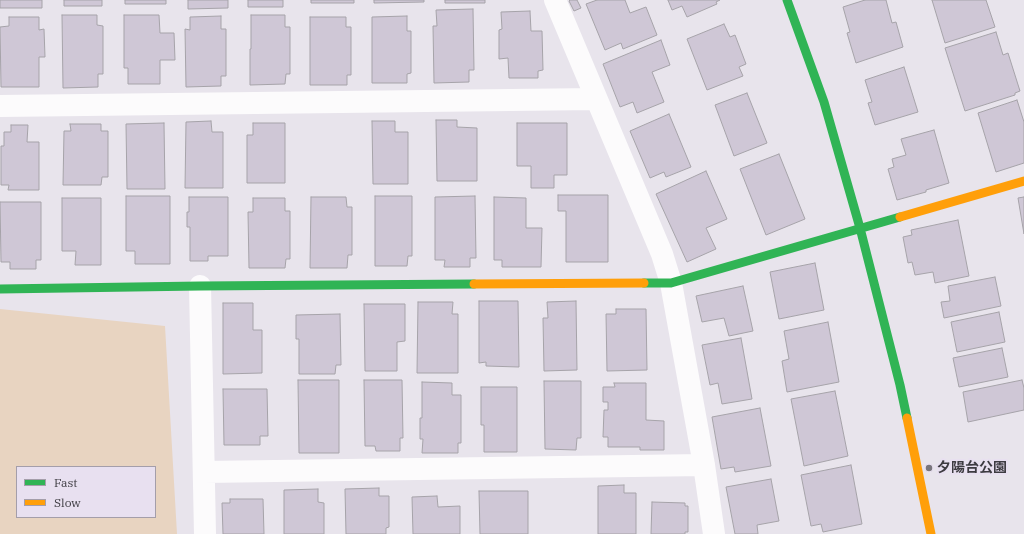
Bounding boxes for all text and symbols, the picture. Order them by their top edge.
place label: 夕陽台公園 [937,460,1007,476]
marker: 夕陽台公園 [924,463,934,473]
legend [16,466,156,518]
text: Fast [54,475,78,490]
text: Slow [54,495,81,510]

